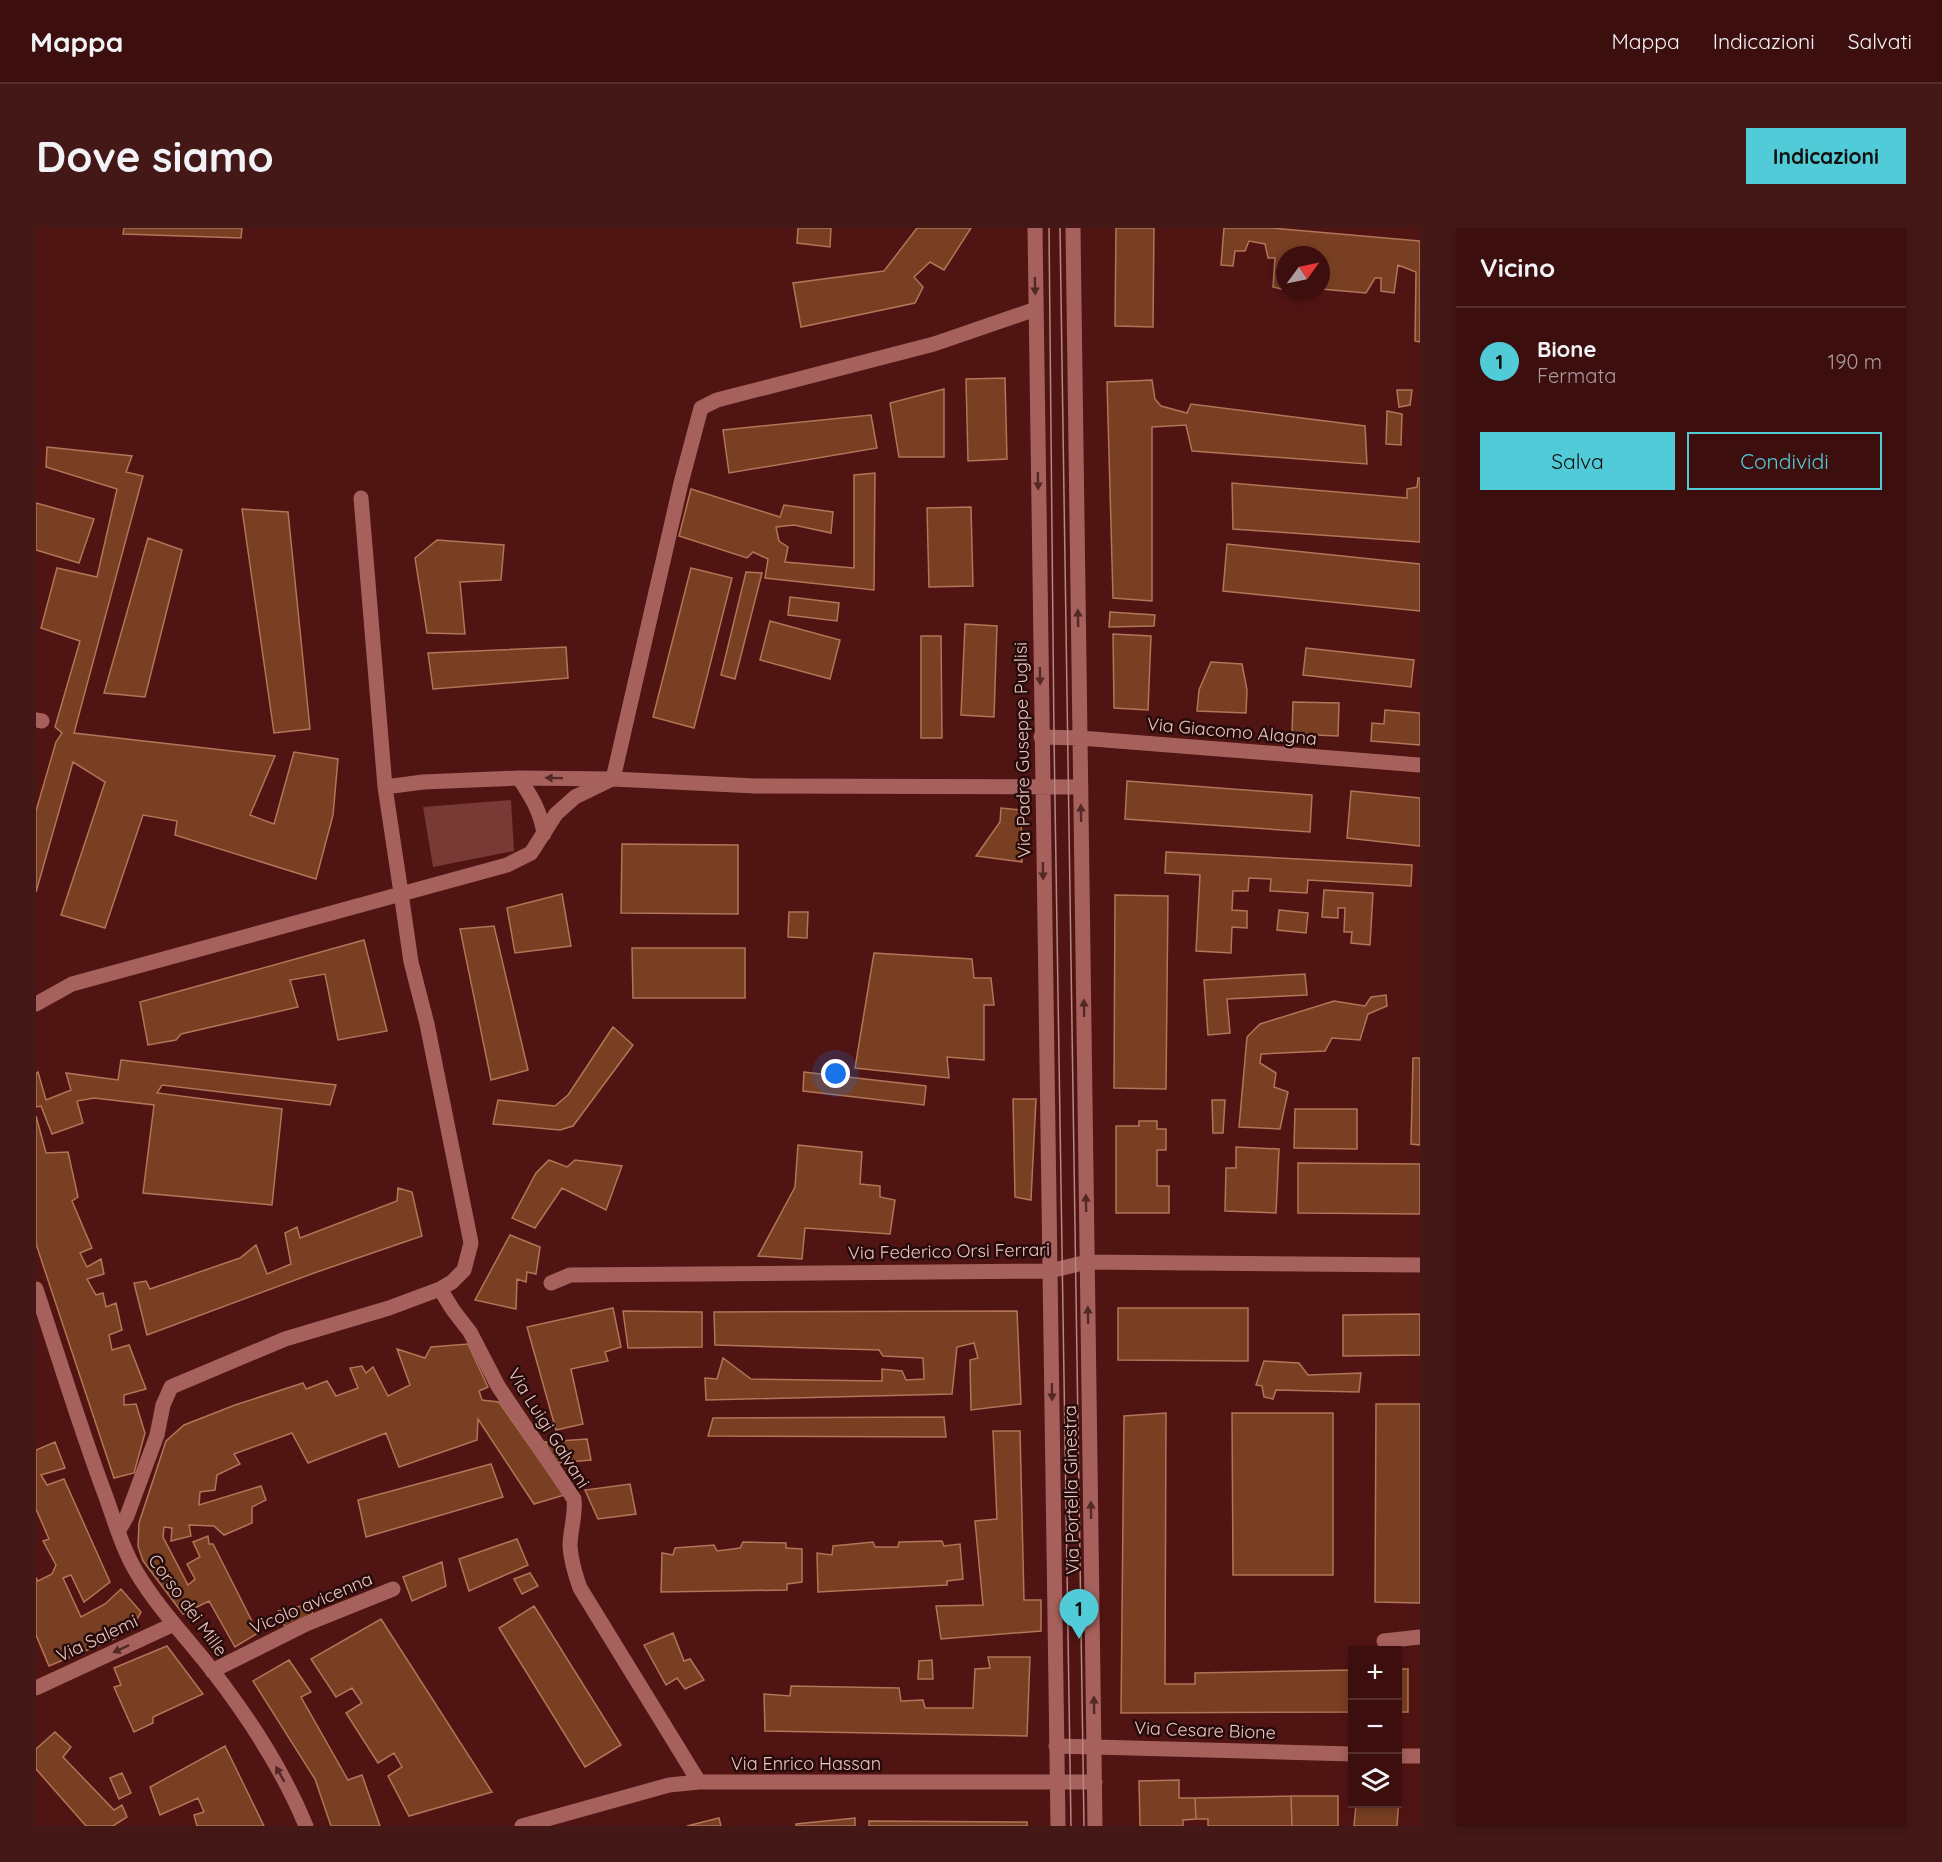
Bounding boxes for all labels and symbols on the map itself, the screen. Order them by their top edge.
north arrow [1276,246,1330,300]
one-way arrow [1030,277,1040,296]
one-way arrow [1033,472,1043,491]
one-way arrow [1073,609,1083,628]
street label: Via Padre Guseppe Puglisi [1009,642,1035,858]
one-way arrow [1036,667,1045,686]
street label: Via Giacomo Alagna [1146,712,1318,750]
one-way arrow [545,773,564,783]
one-way arrow [1076,804,1086,823]
one-way arrow [1038,862,1048,881]
one-way arrow [1079,999,1089,1018]
your location [821,1059,850,1088]
one-way arrow [1081,1194,1091,1213]
street label: Via Federico Orsi Ferrari [848,1238,1050,1264]
one-way arrow [1083,1305,1093,1324]
street label: Via Luigi Galvani [503,1364,595,1492]
one-way arrow [1047,1383,1057,1402]
street label: Via Portella Ginestra [1058,1405,1084,1575]
one-way arrow [1086,1500,1096,1519]
street label: Corso dei Mille [143,1549,233,1661]
street label: Vicolo avicenna [246,1567,376,1639]
pin: 1 [1060,1590,1098,1639]
street label: Via Salemi [53,1609,141,1667]
one-way arrow [112,1644,129,1653]
one-way arrow [1089,1695,1099,1714]
street label: Via Cesare Bione [1134,1716,1276,1744]
street label: Via Enrico Hassan [731,1752,881,1775]
one-way arrow [276,1765,286,1782]

